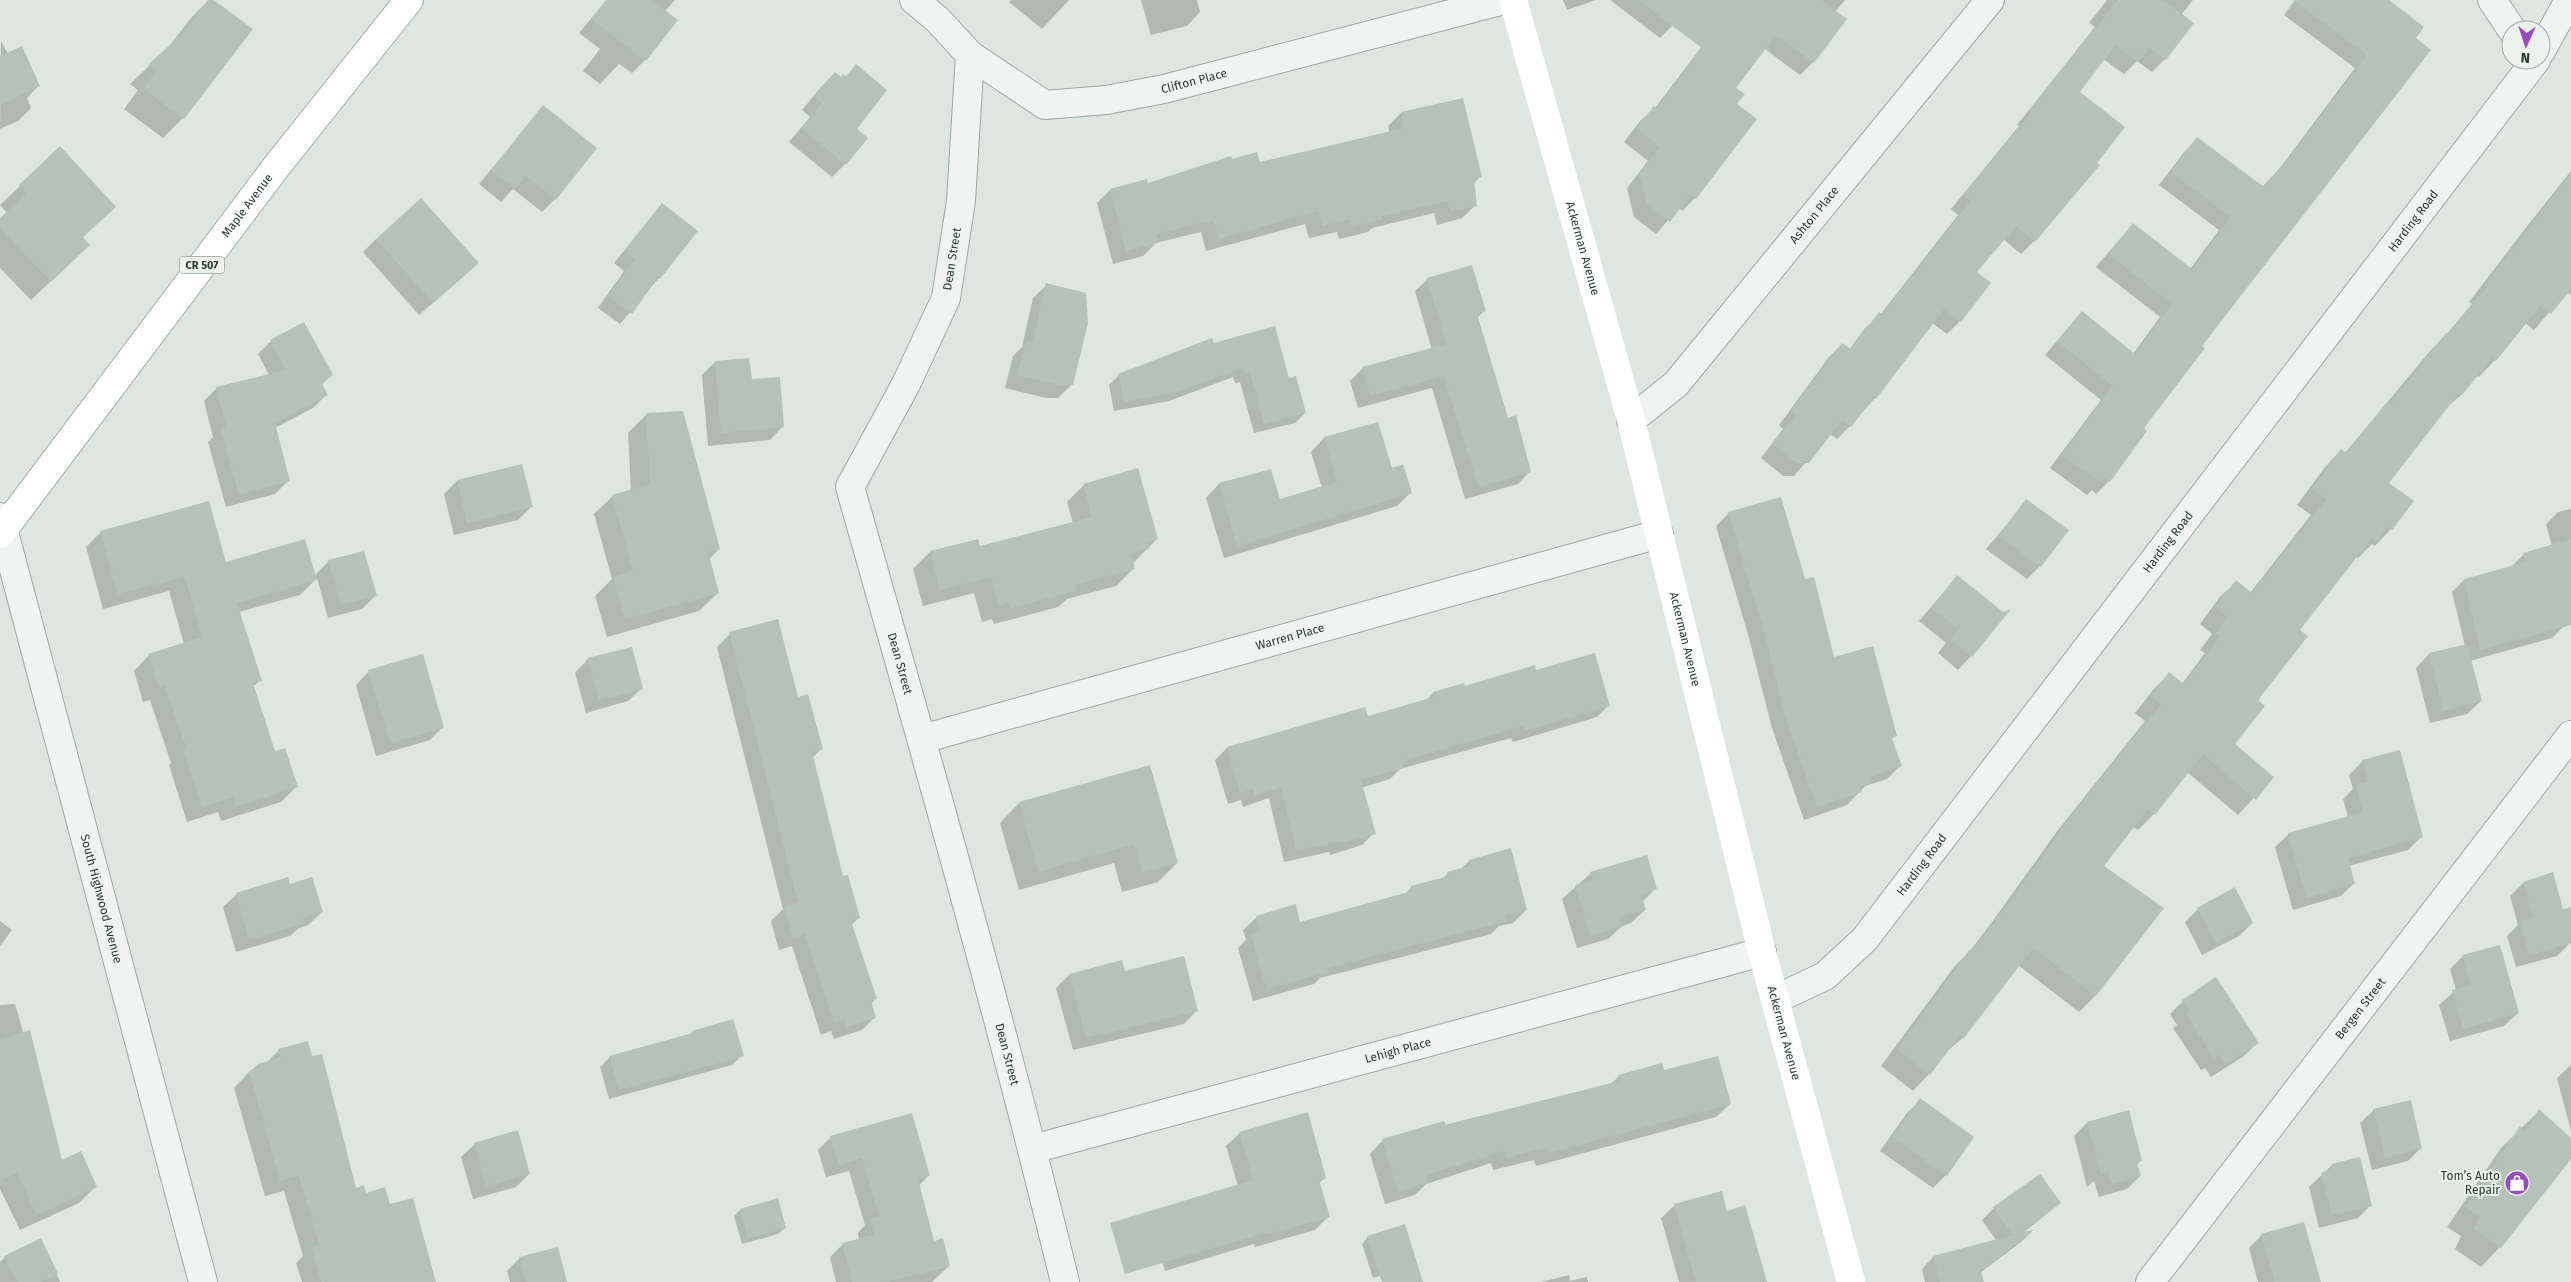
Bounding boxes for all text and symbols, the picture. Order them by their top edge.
north arrow [2501,20,2551,70]
text: N [2520,49,2530,66]
street label: Clifton Place [1159,66,1229,97]
street label: Maple Avenue [219,171,275,240]
street label: Ashton Place [1787,183,1842,246]
street label: Harding Road [2385,187,2441,254]
street label: Ackerman Avenue [1563,200,1603,297]
street label: Dean Street [940,226,964,291]
road number: CR 507 [180,256,224,274]
street label: Harding Road [2140,508,2196,576]
street label: Ackerman Avenue [1667,591,1703,688]
street label: Warren Place [1254,620,1326,653]
street label: Dean Street [885,631,916,697]
street label: Harding Road [1894,831,1950,898]
street label: South Highwood Avenue [78,833,125,965]
street label: Bergen Street [2332,975,2389,1042]
street label: Ackerman Avenue [1764,984,1803,1082]
street label: Dean Street [992,1022,1022,1087]
street label: Lehigh Place [1363,1035,1433,1066]
place label: Tom’s Auto Repair [2441,1169,2500,1197]
shop icon: Tom’s Auto Repair [2504,1170,2530,1196]

